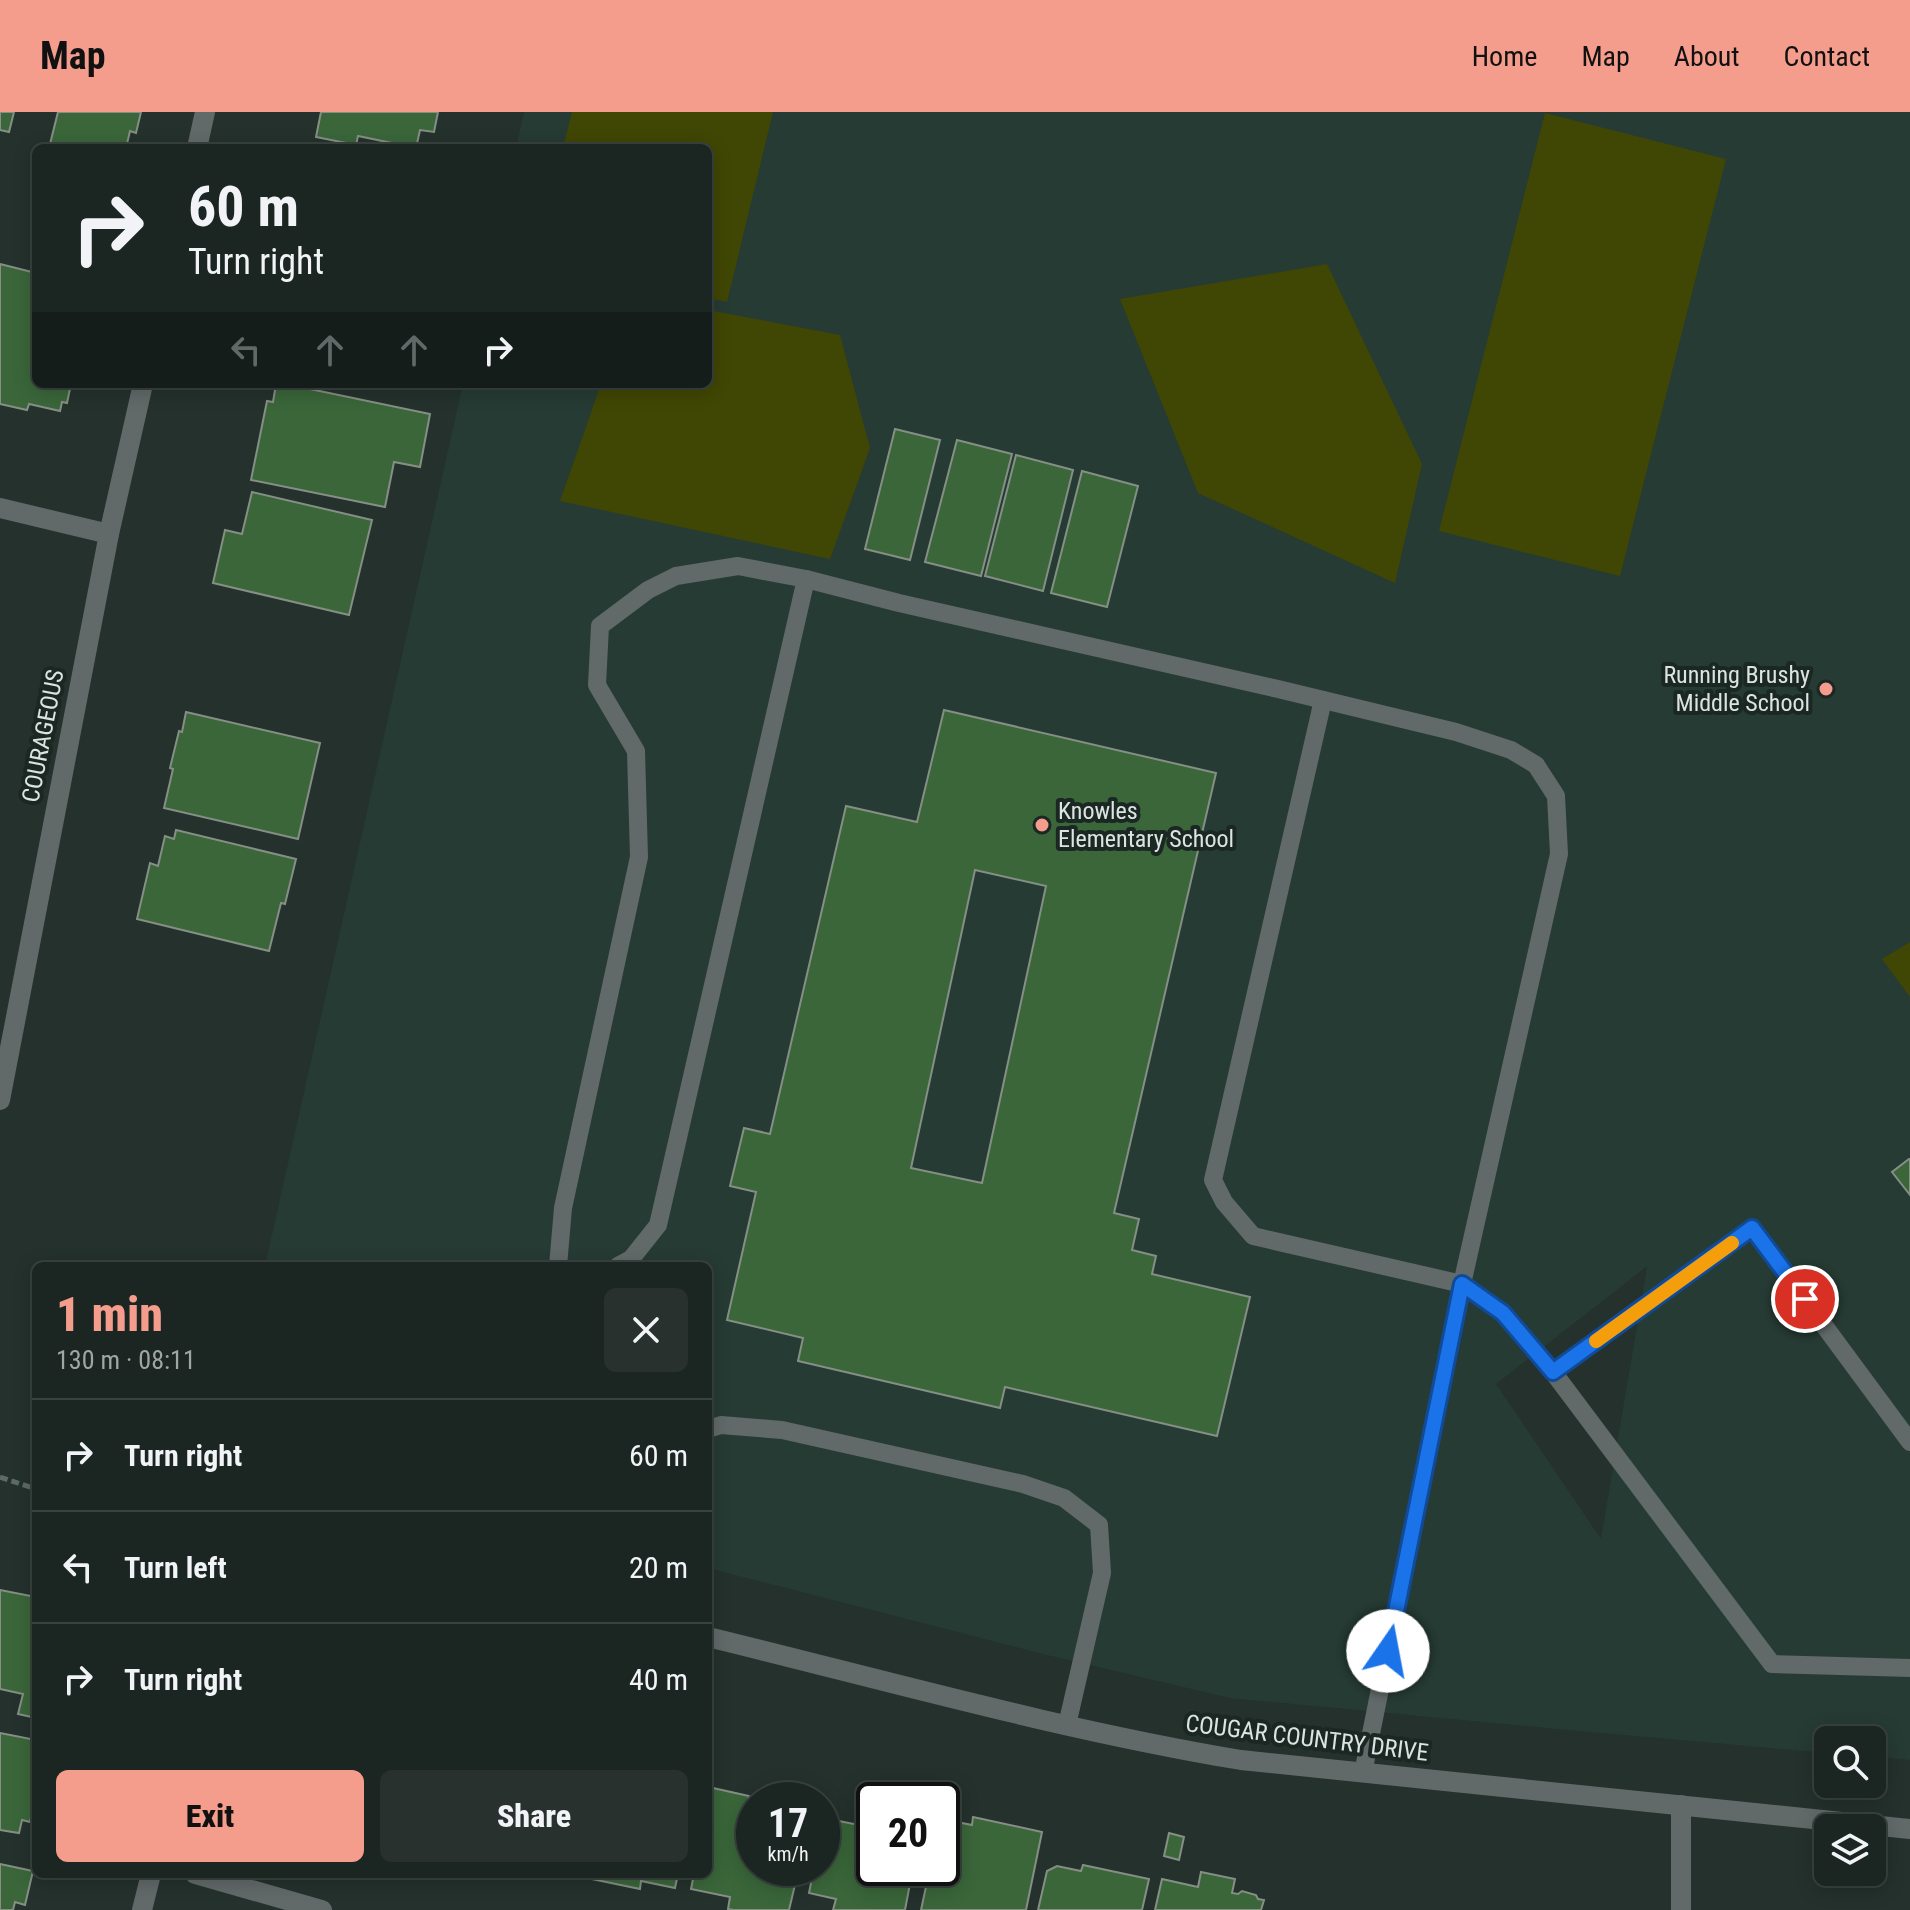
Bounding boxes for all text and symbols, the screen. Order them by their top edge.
text: Map [40,34,106,78]
text: Home [1472,40,1537,73]
text: Map [1581,40,1630,73]
text: About [1674,40,1740,73]
text: Contact [1784,40,1870,73]
text: 60 m [188,174,299,240]
icon: right [56,176,160,280]
text: Turn right [188,241,324,283]
icon: left [224,328,268,372]
icon: ahead [308,328,352,372]
icon: ahead [392,328,436,372]
icon: right [476,328,520,372]
place label: Running Brushy Middle School [1663,661,1810,717]
street label: COURAGEOUS [16,667,70,805]
marker: Running Brushy Middle School [1817,680,1835,698]
place label: Knowles Elementary School [1058,797,1234,853]
marker: Knowles Elementary School [1033,816,1051,834]
pin [1771,1265,1839,1333]
icon: arrive [1783,1277,1827,1321]
text: 1 min [56,1286,163,1343]
button: close [604,1288,688,1372]
text: 130 m · 08:11 [56,1345,196,1375]
icon: right [56,1433,100,1477]
text: Turn right [124,1438,242,1473]
text: 60 m [629,1438,688,1473]
icon: left [56,1545,100,1589]
text: Turn left [124,1550,227,1585]
text: 20 m [629,1550,688,1585]
position arrow [1346,1609,1430,1693]
icon: right [56,1657,100,1701]
text: Turn right [124,1662,242,1697]
text: 40 m [629,1662,688,1697]
street label: COUGAR COUNTRY DRIVE [1184,1709,1430,1767]
map controls [1814,1726,1886,1886]
button: search [1814,1726,1886,1798]
button: Exit [56,1770,364,1862]
button: Share [380,1770,688,1862]
speed limit sign: 20 [856,1782,960,1886]
text: 17 [768,1800,808,1847]
button: layers [1814,1814,1886,1886]
text: km/h [767,1842,809,1866]

